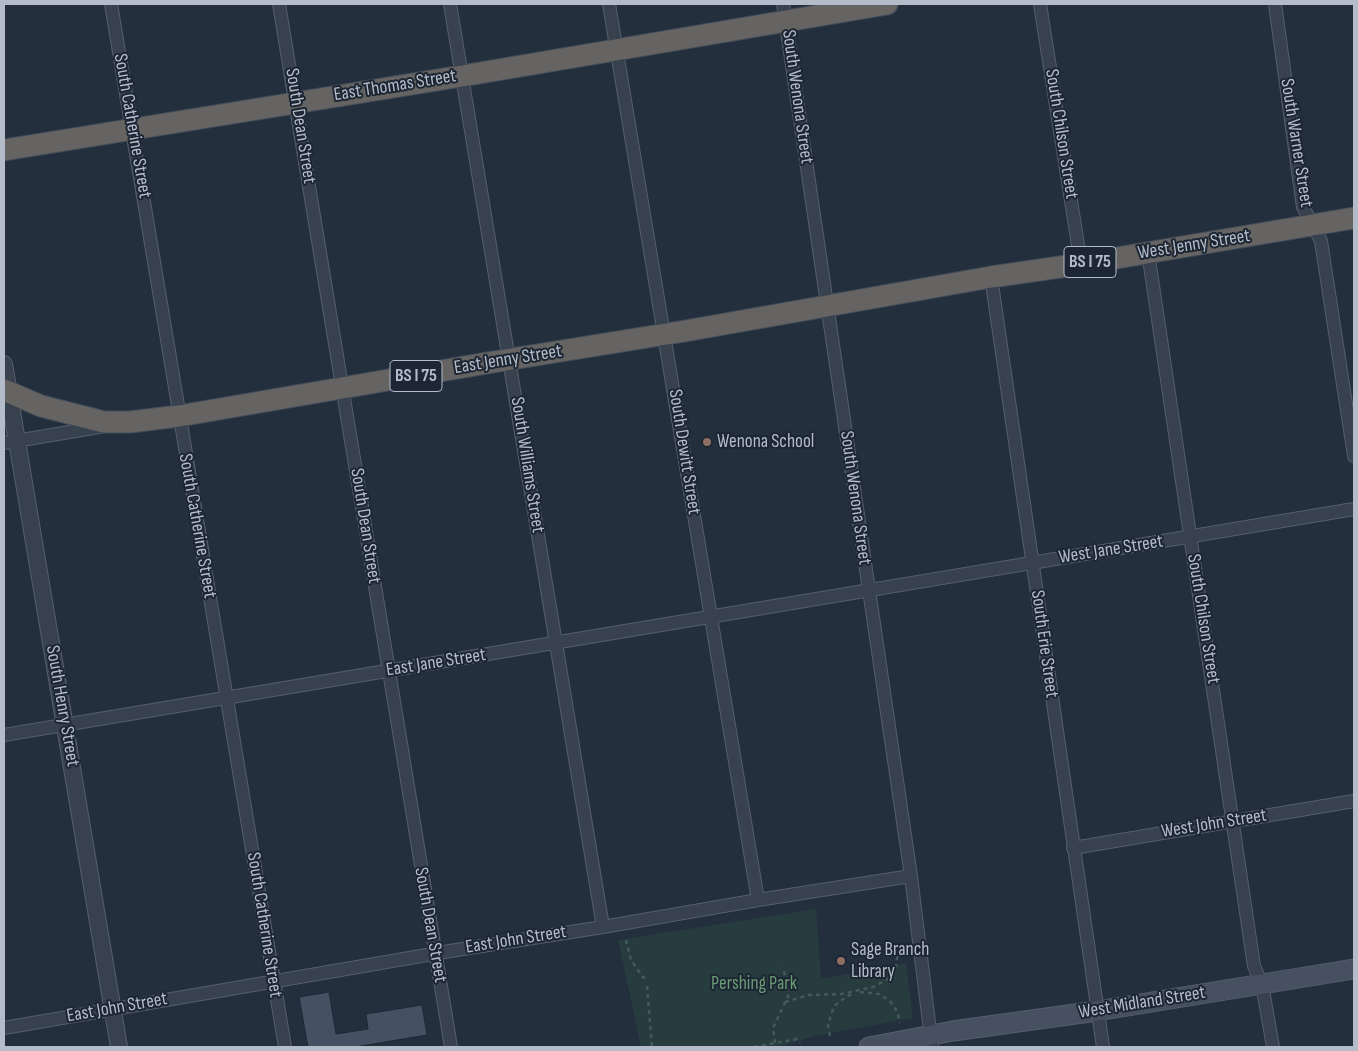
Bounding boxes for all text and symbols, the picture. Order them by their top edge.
street label: South Wenona Street [776,28,818,166]
street label: South Catherine Street [108,52,156,200]
street label: East Thomas Street [332,65,458,107]
street label: South Dean Street [280,67,320,185]
street label: South Chilson Street [1039,67,1083,201]
street label: South Warner Street [1275,77,1317,209]
street label: West Jenny Street [1136,225,1252,265]
road number: BS I 75 [1064,246,1116,278]
street label: East Jenny Street [453,340,563,380]
road number: BS I 75 [390,361,442,392]
street label: South Dewitt Street [663,388,705,516]
street label: South Williams Street [505,395,549,535]
street label: South Wenona Street [834,429,876,567]
place label: Wenona School [717,431,814,453]
marker: Wenona School [701,436,713,448]
street label: South Catherine Street [173,452,221,600]
street label: South Dean Street [345,467,385,585]
street label: West Jane Street [1057,530,1165,570]
street label: South Chilson Street [1181,552,1225,686]
street label: South Erie Street [1025,589,1063,699]
street label: South Henry Street [40,644,84,768]
street label: East Jane Street [385,644,487,682]
street label: West John Street [1160,804,1268,844]
street label: South Catherine Street [241,851,287,999]
street label: South Dean Street [409,866,451,984]
street label: East John Street [464,921,568,959]
place label: Sage Branch Library [851,939,929,983]
marker: Sage Branch Library [835,955,847,967]
park label: Pershing Park [711,973,797,995]
street label: West Midland Street [1077,982,1207,1024]
street label: East John Street [65,988,169,1028]

